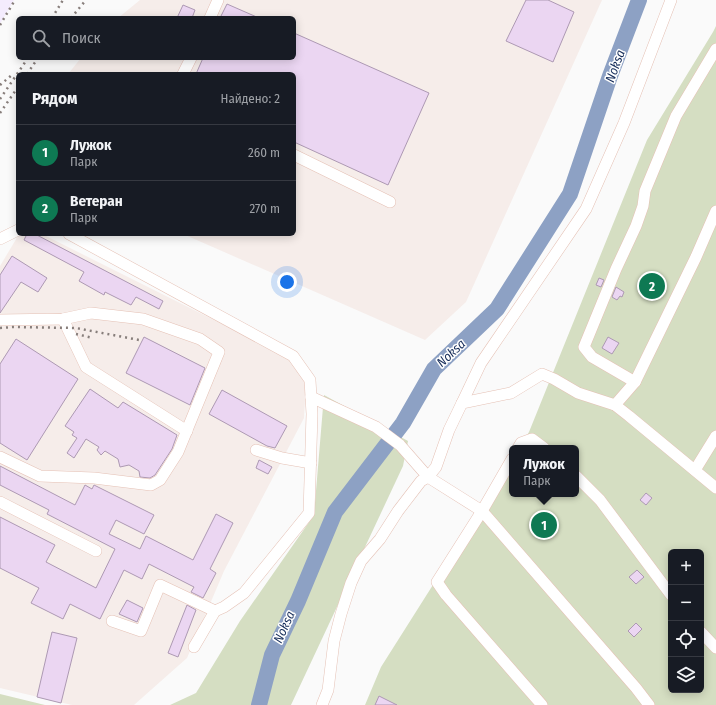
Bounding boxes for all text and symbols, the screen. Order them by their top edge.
search box [16,16,296,60]
icon: search [30,27,52,49]
text: Поиск [62,29,100,47]
water label: Noksa [602,48,628,84]
text: Рядом [32,88,77,109]
text: Найдено: 2 [221,91,280,106]
text: Лужок [70,136,112,154]
text: 1 [42,145,48,160]
text: 260 m [248,145,280,160]
text: Парк [70,154,97,169]
text: Ветеран [70,192,123,210]
text: 2 [42,201,48,216]
text: 270 m [249,201,280,216]
text: Парк [70,210,97,225]
pin: 2 [639,271,665,301]
your location [277,272,297,292]
water label: Noksa [434,336,469,370]
popup [509,445,579,497]
text: Лужок [523,455,565,473]
text: Парк [523,473,550,488]
pin: 1 [531,510,557,540]
map controls [668,549,704,693]
button: + [668,549,704,585]
button: − [668,585,704,621]
water label: Noksa [270,608,298,645]
button: locate [668,621,704,657]
button: layers [668,657,704,693]

